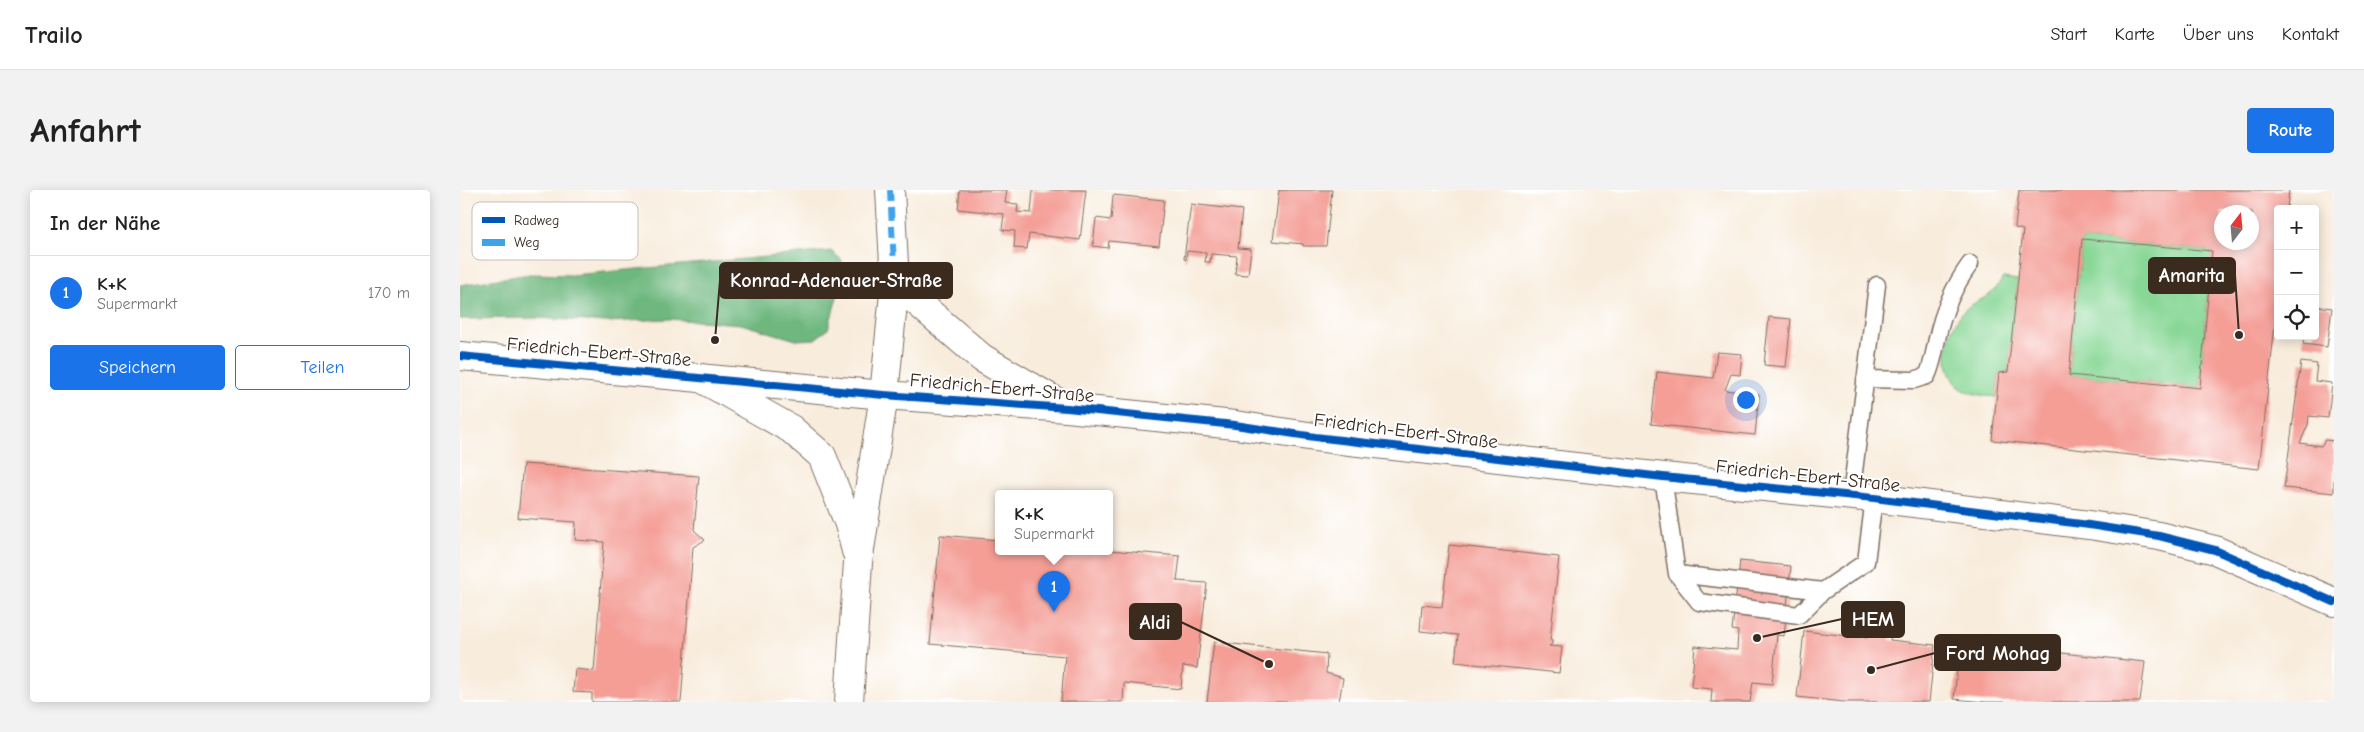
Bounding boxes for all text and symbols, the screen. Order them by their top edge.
text: Trailo [25,21,83,49]
text: Start [2050,24,2087,45]
text: Karte [2115,24,2155,45]
text: Über uns [2183,24,2254,45]
text: Kontakt [2282,24,2339,45]
button: Route [2247,108,2334,153]
text: Anfahrt [30,110,141,151]
legend [472,202,638,260]
north arrow [2214,205,2259,250]
map controls [2274,205,2319,340]
button: + [2274,205,2319,250]
text: In der Nähe [50,211,160,235]
text: Radweg [514,212,559,229]
text: Weg [514,234,540,251]
button: − [2274,250,2319,295]
callout: Amarita [2149,258,2235,293]
callout: Konrad-Adenauer-Straße [720,263,952,298]
text: Amarita [2159,264,2225,287]
text: Konrad-Adenauer-Straße [730,269,942,292]
text: K+K [97,273,127,295]
text: 1 [63,284,69,302]
text: 170 m [368,284,410,302]
text: Supermarkt [97,295,177,313]
button: locate [2274,295,2319,340]
street label: Friedrich-Ebert-Straße [506,333,692,371]
button: Speichern [50,345,225,390]
button: Teilen [235,345,410,390]
street label: Friedrich-Ebert-Straße [909,369,1095,407]
your location [1733,387,1759,413]
street label: Friedrich-Ebert-Straße [1313,409,1499,453]
street label: Friedrich-Ebert-Straße [1715,455,1901,497]
popup [995,490,1113,555]
text: K+K [1014,503,1044,525]
text: Supermarkt [1014,525,1094,543]
pin: 1 [1038,571,1070,612]
callout: HEM [1842,602,1904,637]
callout: Aldi [1130,604,1181,639]
text: HEM [1852,608,1894,631]
text: Aldi [1139,611,1171,634]
callout: Ford Mohag [1935,635,2060,670]
text: Ford Mohag [1945,642,2051,665]

